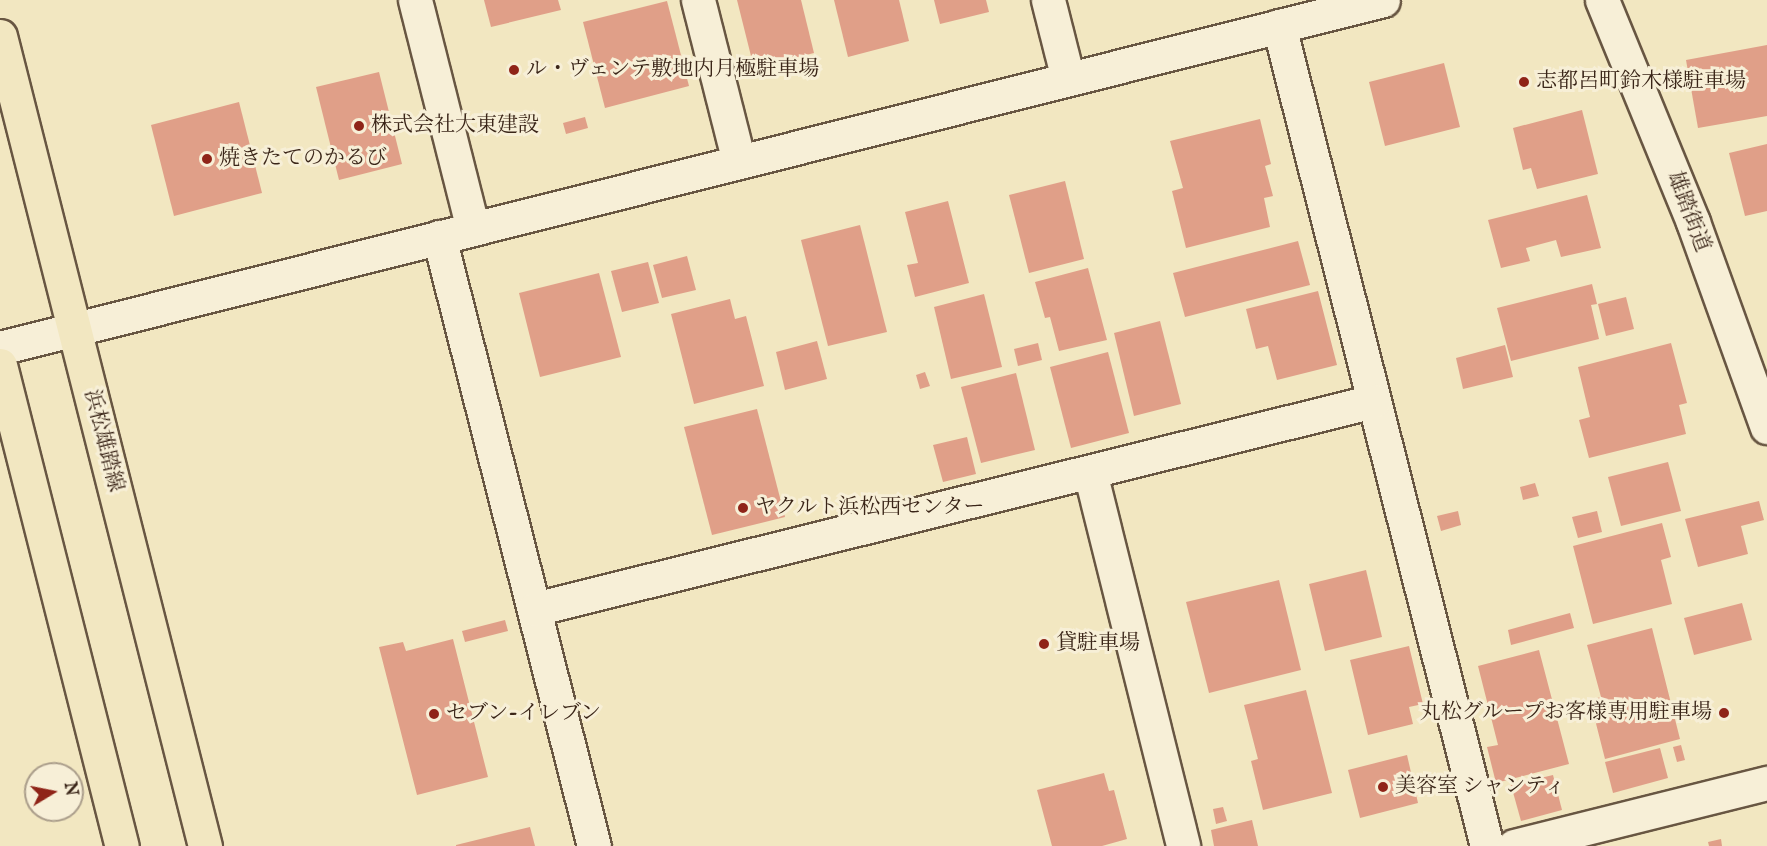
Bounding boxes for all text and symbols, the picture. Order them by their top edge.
place label: ル・ヴェンテ敷地内月極駐車場 [526,57,820,83]
marker: ル・ヴェンテ敷地内月極駐車場 [507,63,521,77]
place label: 志都呂町鈴木様駐車場 [1536,69,1746,95]
marker: 志都呂町鈴木様駐車場 [1517,75,1531,89]
place label: 株式会社大東建設 [371,113,539,139]
marker: 株式会社大東建設 [352,119,366,133]
place label: 焼きたてのかるび [219,146,387,172]
marker: 焼きたてのかるび [200,152,214,166]
street label: 雄踏街道 [1661,168,1715,256]
street label: 浜松雄踏線 [78,387,128,495]
place label: ヤクルト浜松西センター [755,495,986,521]
marker: ヤクルト浜松西センター [736,501,750,515]
place label: 貸駐車場 [1056,631,1140,657]
marker: 貸駐車場 [1037,637,1051,651]
place label: 丸松グループお客様専用駐車場 [1418,700,1712,726]
place label: セブン-イレブン [446,701,603,727]
marker: 丸松グループお客様専用駐車場 [1717,706,1731,720]
marker: セブン-イレブン [427,707,441,721]
north arrow [24,762,84,822]
place label: 美容室 シャンティ [1395,774,1568,800]
marker: 美容室 シャンティ [1376,780,1390,794]
text: N [59,781,81,798]

